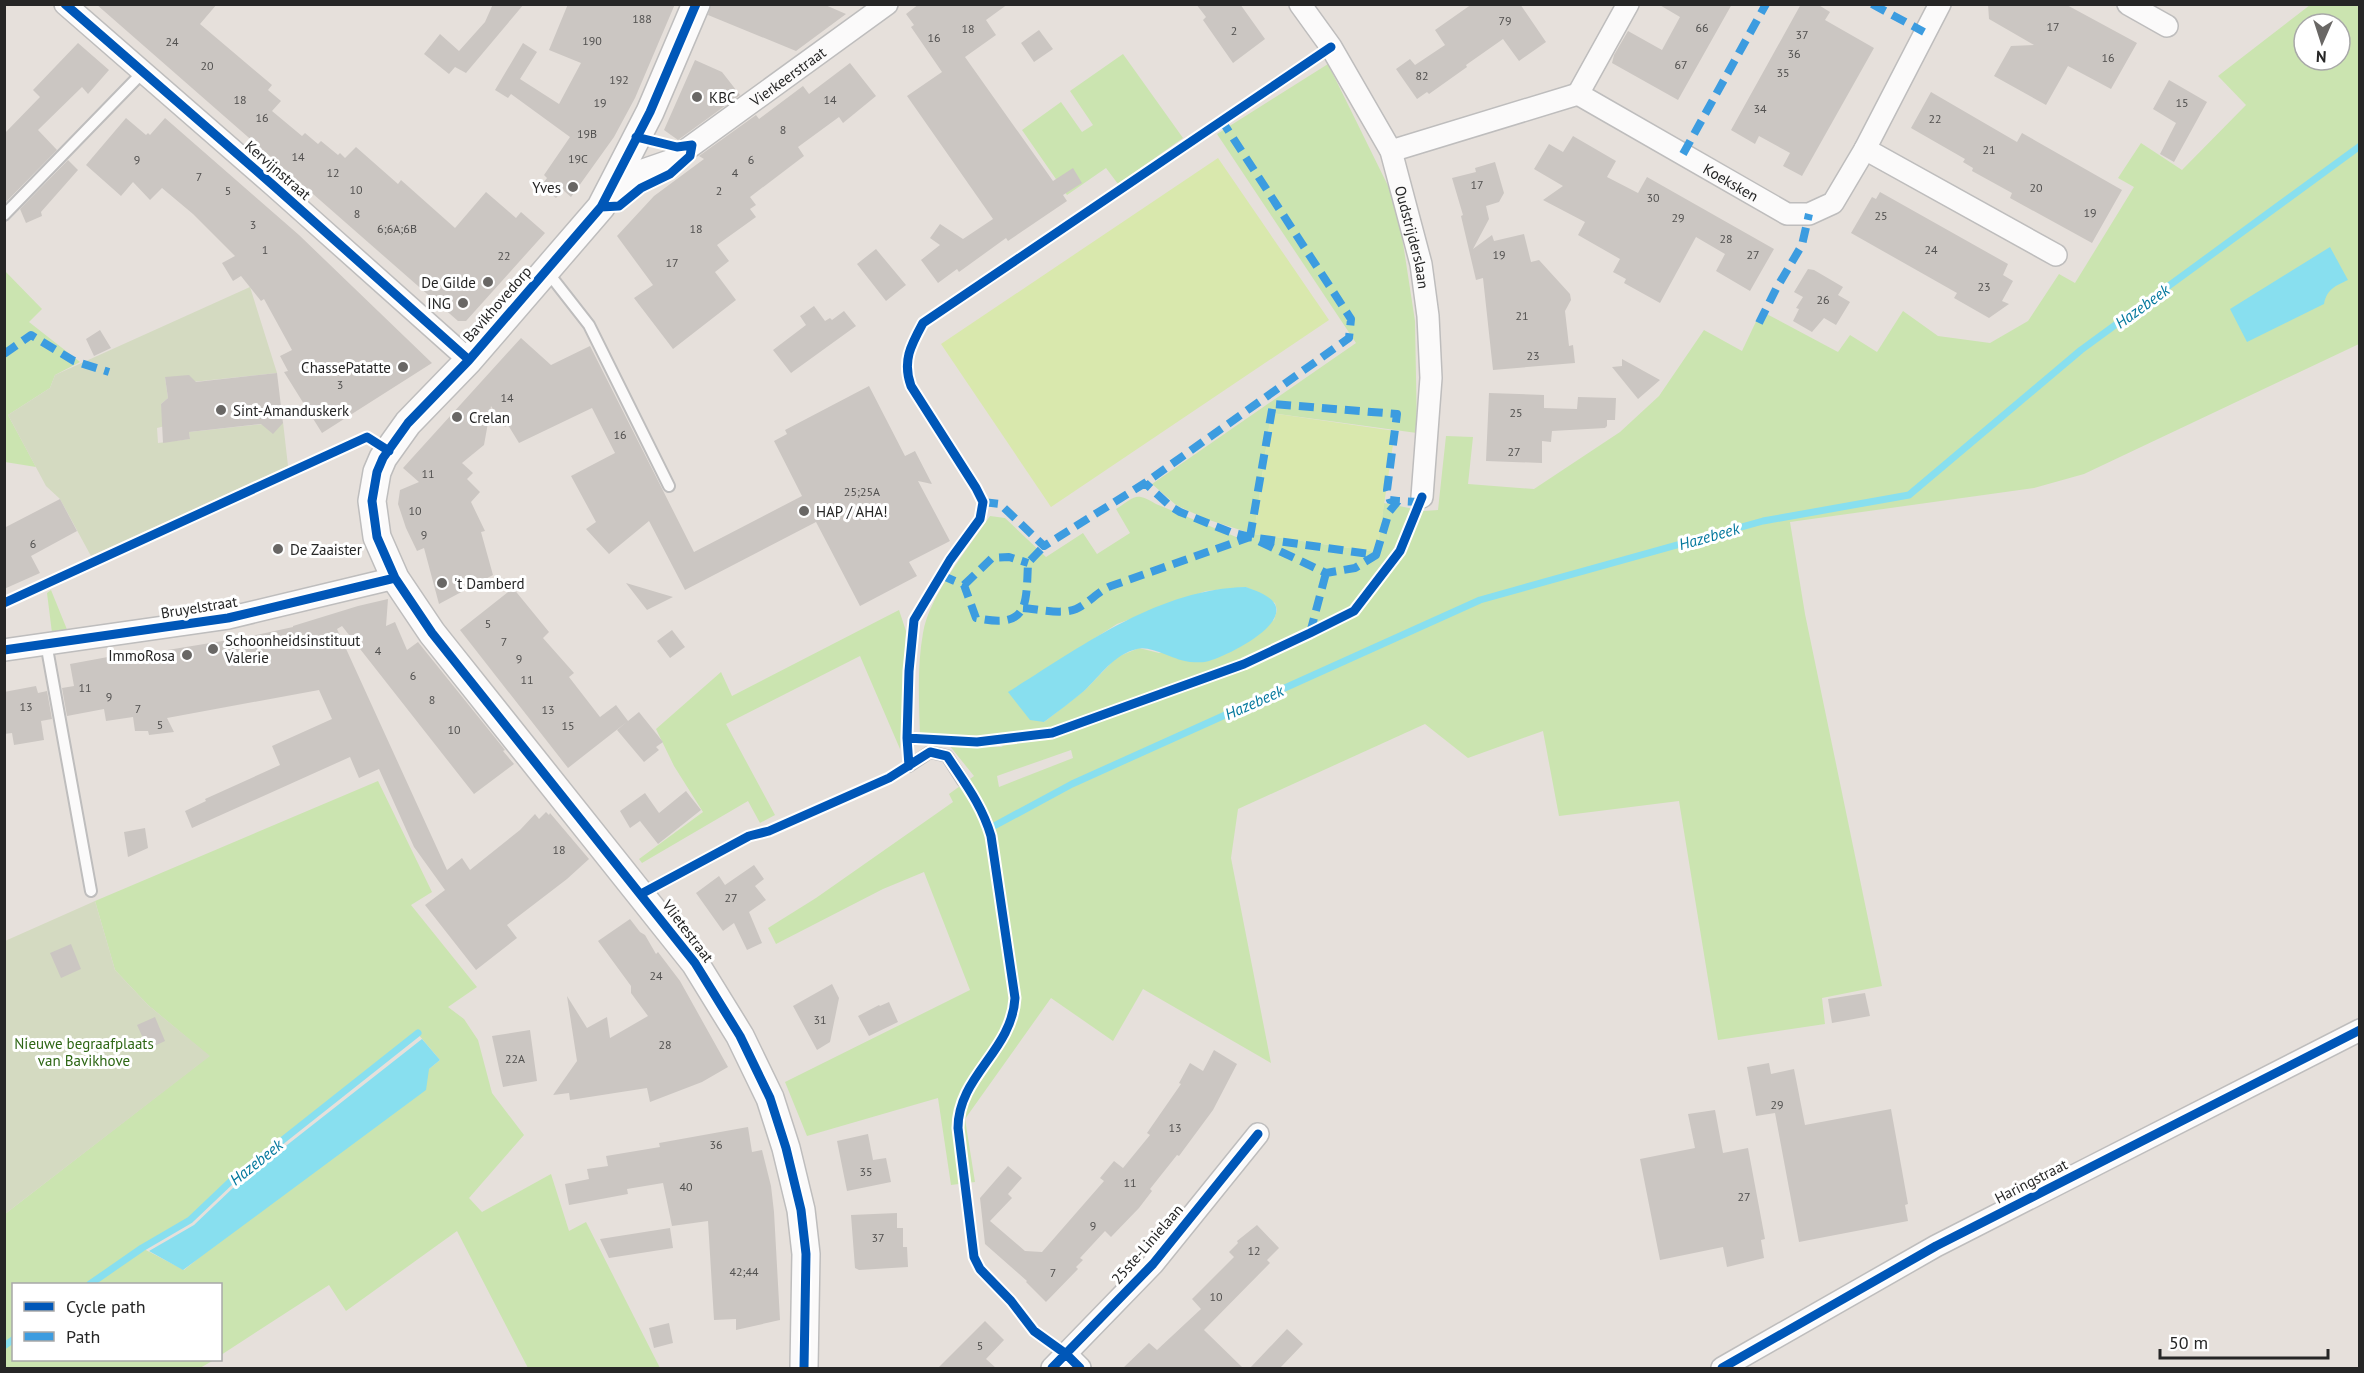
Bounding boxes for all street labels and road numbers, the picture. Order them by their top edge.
street label: Vierkeerstraat [745,42,829,111]
street label: Kervijnstraat [241,136,315,204]
street label: Koeksken [1700,159,1762,205]
street label: Oudstrijderslaan [1391,183,1434,290]
street label: Bavikhovedorp [459,262,535,346]
street label: Bruyelstraat [159,592,239,622]
street label: Vlietestraat [658,895,718,966]
street label: Haringstraat [1991,1155,2071,1207]
street label: 25ste-Linielaan [1107,1200,1187,1288]

